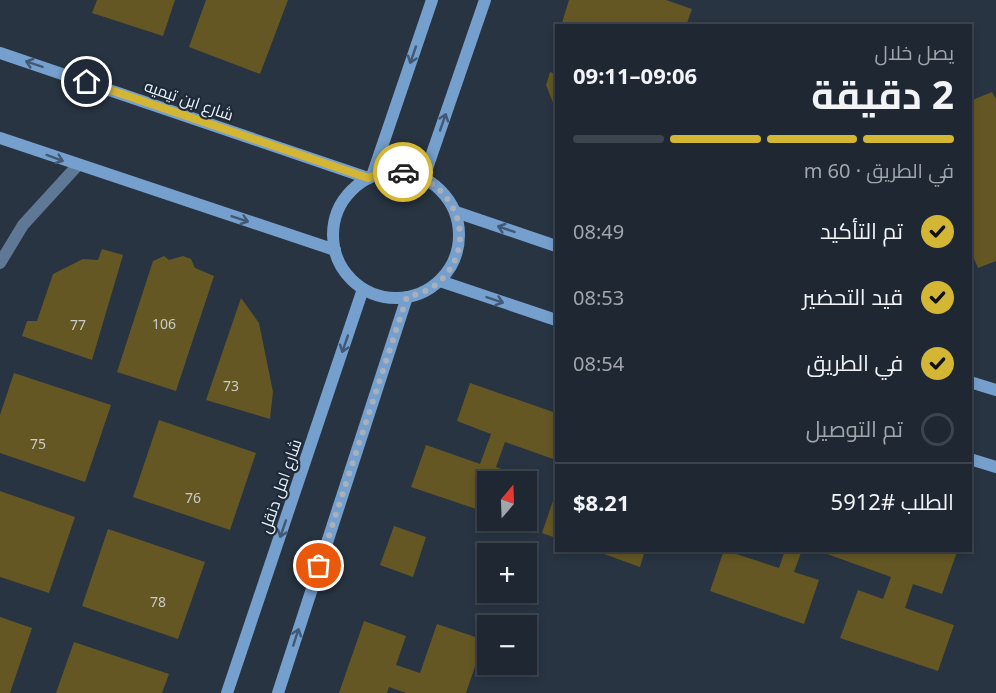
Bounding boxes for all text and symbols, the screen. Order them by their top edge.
text: يصل خلال [875,39,954,66]
one-way arrow [407,45,418,64]
pin [61,56,112,107]
one-way arrow [25,58,44,69]
text: 09:06–09:11 [573,60,697,90]
icon: home [70,65,103,98]
text: 2 دقيقة [811,67,954,120]
street label: شارع ابن تيميه [141,74,236,126]
one-way arrow [438,113,449,132]
courier [373,142,433,202]
one-way arrow [45,154,64,165]
icon: car [387,156,420,189]
text: في الطريق · 60 m [804,157,954,184]
one-way arrow [230,214,249,225]
text: تم التأكيد [820,215,903,245]
icon: check [921,215,954,248]
text: 08:49 [573,218,624,245]
one-way arrow [497,223,516,234]
text: قيد التحضير [802,281,903,311]
icon: check [921,281,954,314]
text: 08:53 [573,284,624,311]
one-way arrow [485,295,504,306]
house number: 106 [152,314,176,333]
house number: 77 [70,315,86,334]
one-way arrow [338,334,349,353]
text: في الطريق [806,347,903,377]
icon: check [921,347,954,380]
text: 08:54 [573,350,624,377]
house number: 73 [223,376,239,395]
text: تم التوصيل [806,413,903,443]
house number: 75 [30,434,46,453]
street label: شارع امل دنقل [254,436,307,536]
north arrow [477,471,537,531]
map controls [477,471,537,675]
text: الطلب #5912 [831,486,954,516]
text: $8.21 [573,487,630,517]
house number: 76 [185,488,201,507]
one-way arrow [276,519,287,538]
pin [293,540,344,591]
button: + [477,543,537,603]
icon: bag [302,549,335,582]
house number: 78 [150,592,166,611]
button: − [477,615,537,675]
one-way arrow [291,628,302,647]

